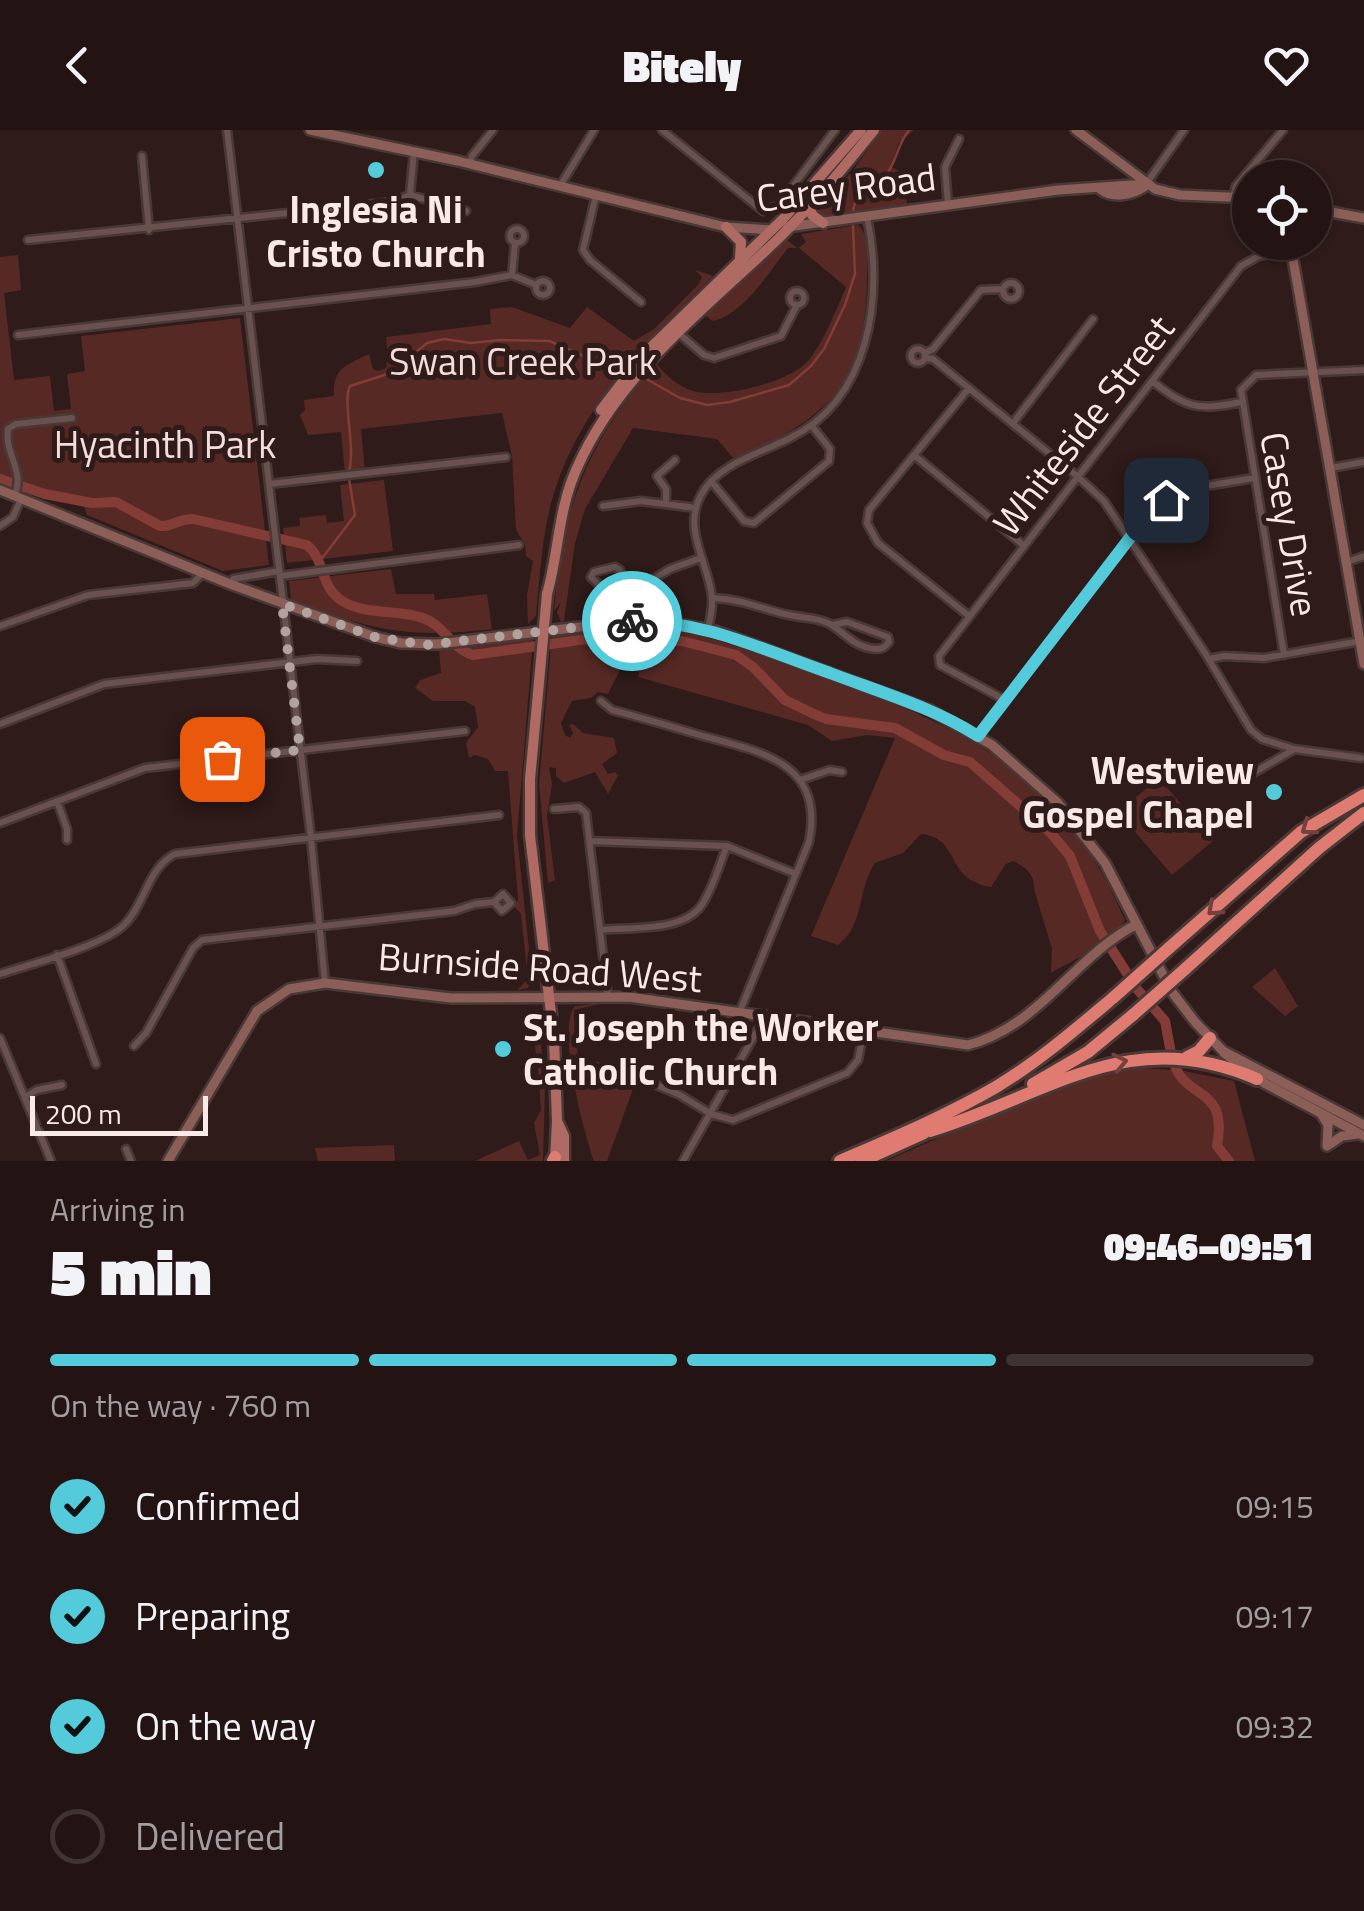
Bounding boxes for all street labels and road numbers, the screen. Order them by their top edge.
street label: Carey Road [753,147,939,227]
street label: Whiteside Street [978,302,1188,548]
street label: Casey Drive [1245,427,1335,621]
street label: Burnside Road West [376,927,704,1007]

